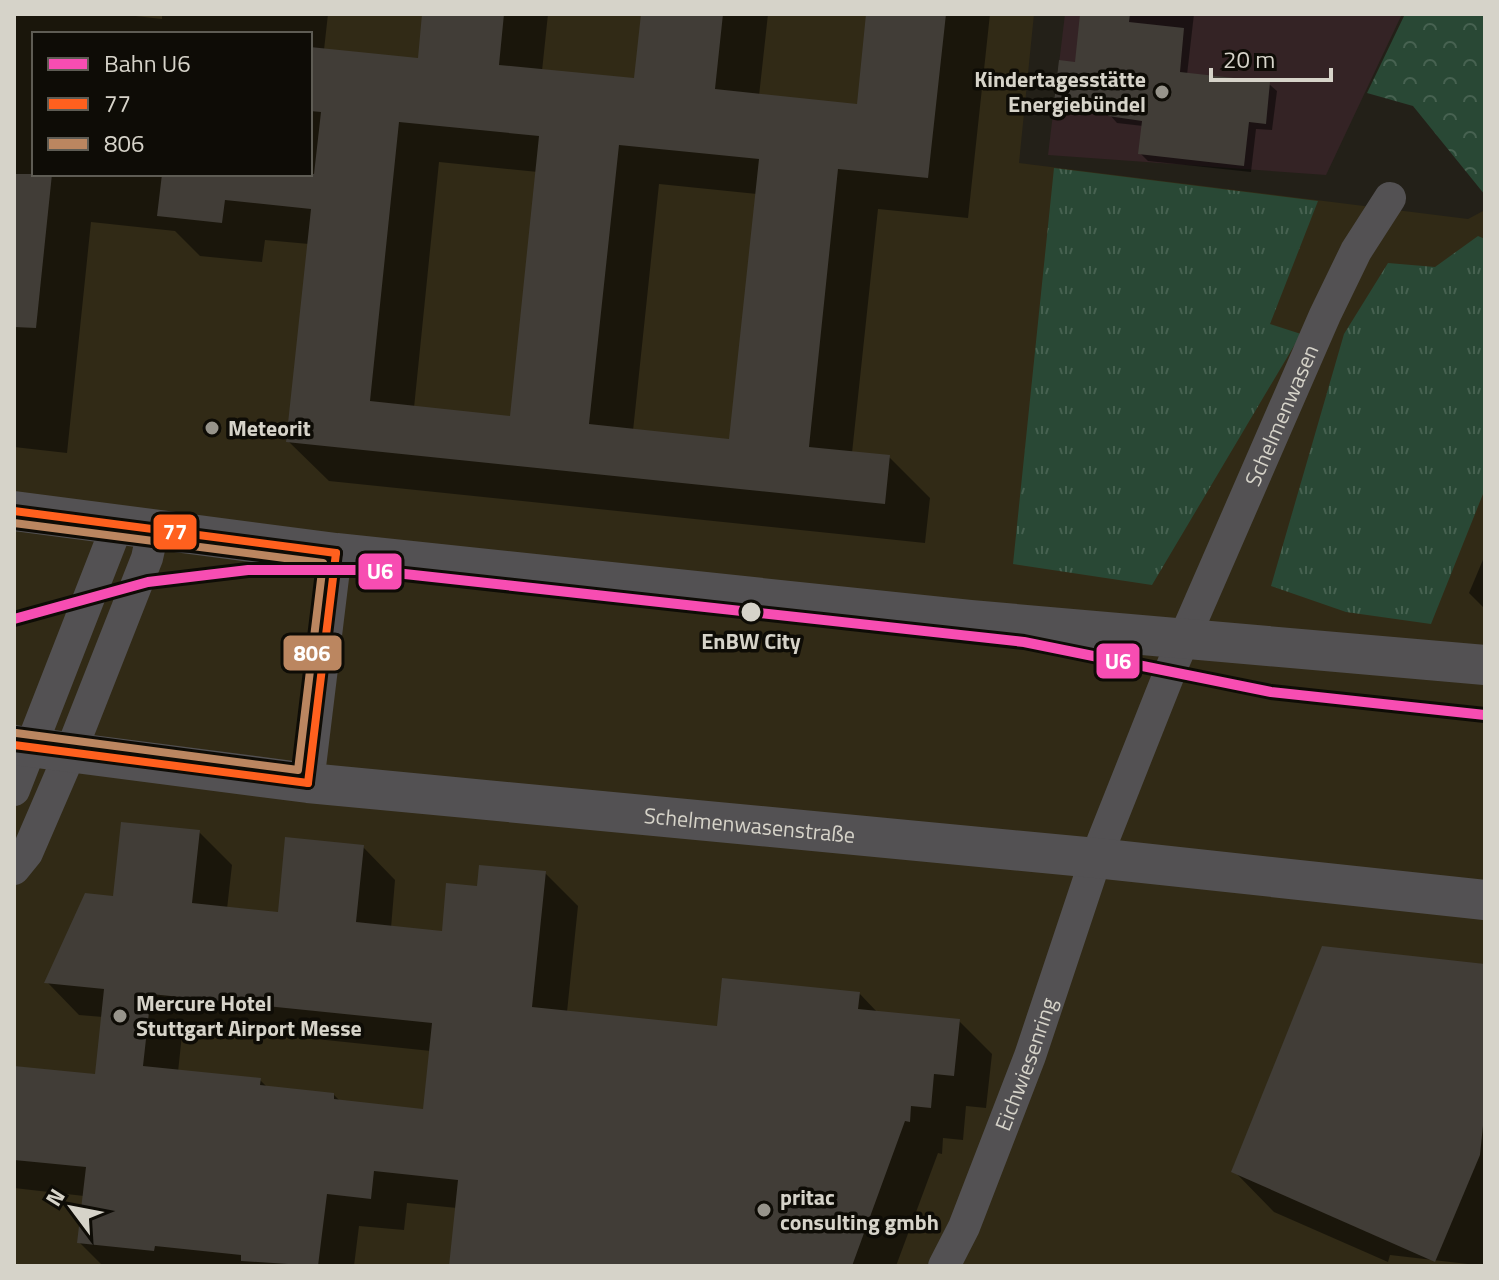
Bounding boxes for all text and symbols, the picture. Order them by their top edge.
legend [32,32,312,176]
scale bar [1211,32,1331,82]
text: 20 m [1223,41,1275,77]
text: Bahn U6 [104,45,191,81]
place label: Kindertagesstätte Energiebündel [974,62,1146,121]
marker: Kindertagesstätte Energiebündel [1153,83,1171,101]
text: 77 [104,85,131,121]
text: 806 [104,125,144,161]
street label: Schelmenwasen [1236,339,1327,491]
place label: Meteorit [228,411,311,445]
marker: Meteorit [203,419,221,437]
line badge: 77 [152,513,198,551]
text: 77 [163,515,187,549]
line badge: U6 [357,552,403,591]
text: U6 [367,554,393,588]
marker: EnBW City [739,600,763,624]
place label: EnBW City [701,624,801,658]
line badge: 806 [282,634,343,672]
text: 806 [294,636,330,670]
line badge: U6 [1095,642,1141,680]
text: U6 [1105,644,1131,678]
street label: Schelmenwasenstraße [642,798,857,852]
place label: Mercure Hotel Stuttgart Airport Messe [136,986,362,1045]
street label: Eichwiesenring [986,993,1065,1136]
marker: Mercure Hotel Stuttgart Airport Messe [111,1007,129,1025]
north arrow [32,1168,112,1248]
place label: pritac consulting gmbh [780,1180,939,1239]
text: N [37,1182,73,1213]
marker: pritac consulting gmbh [755,1201,773,1219]

